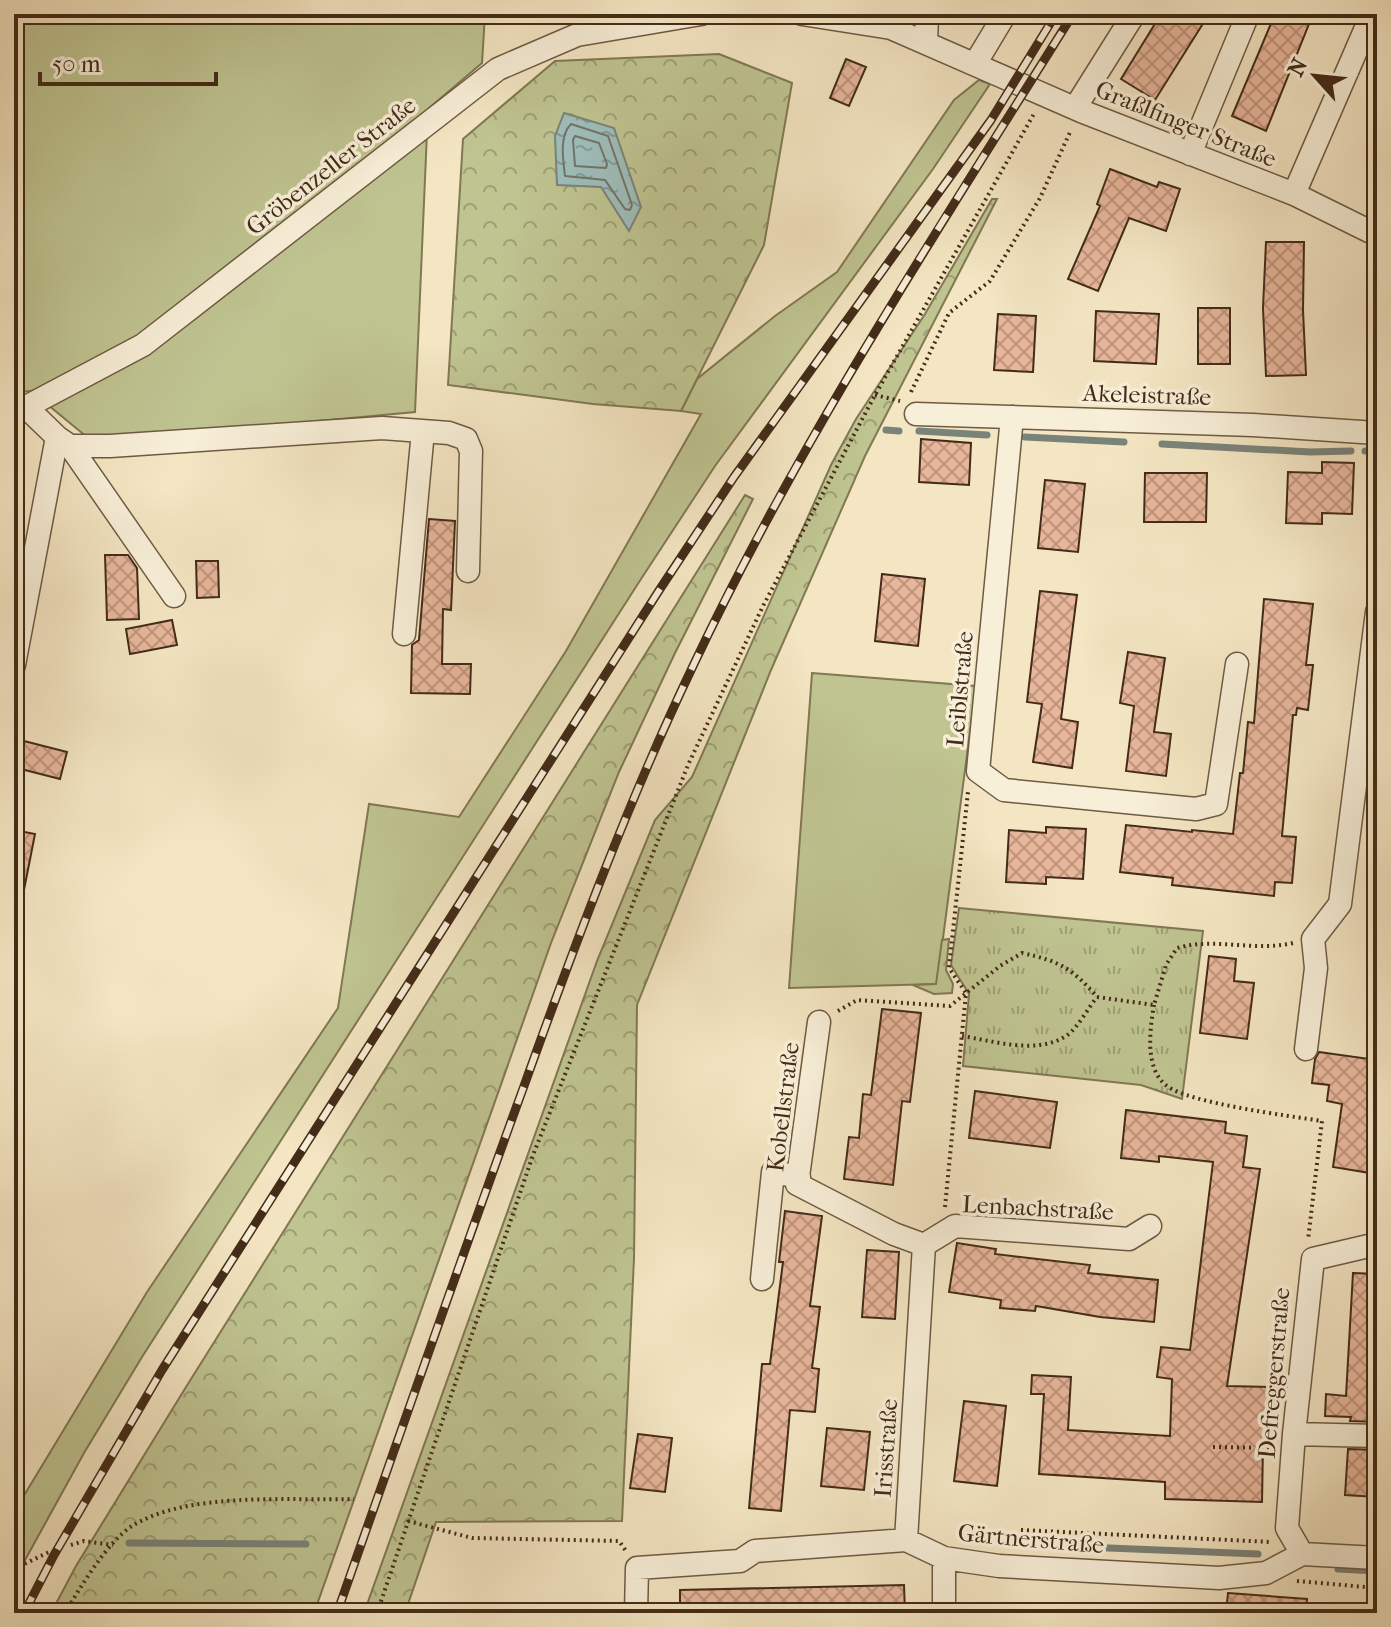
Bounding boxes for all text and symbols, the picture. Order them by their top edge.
scale bar [40,36,216,86]
north arrow [1275,36,1355,116]
text: 50 m [52,50,101,78]
text: N [1283,54,1314,81]
street label: Graßlfinger Straße [1091,75,1281,173]
street label: Gröbenzeller Straße [241,91,421,241]
street label: Akeleistraße [1081,379,1212,411]
street label: Leiblstraße [941,630,979,748]
street label: Kobellstraße [761,1040,805,1173]
street label: Lenbachstraße [962,1190,1115,1226]
street label: Defreggerstraße [1253,1286,1295,1460]
street label: Irisstraße [869,1397,903,1498]
street label: Gärtnerstraße [957,1519,1105,1559]

